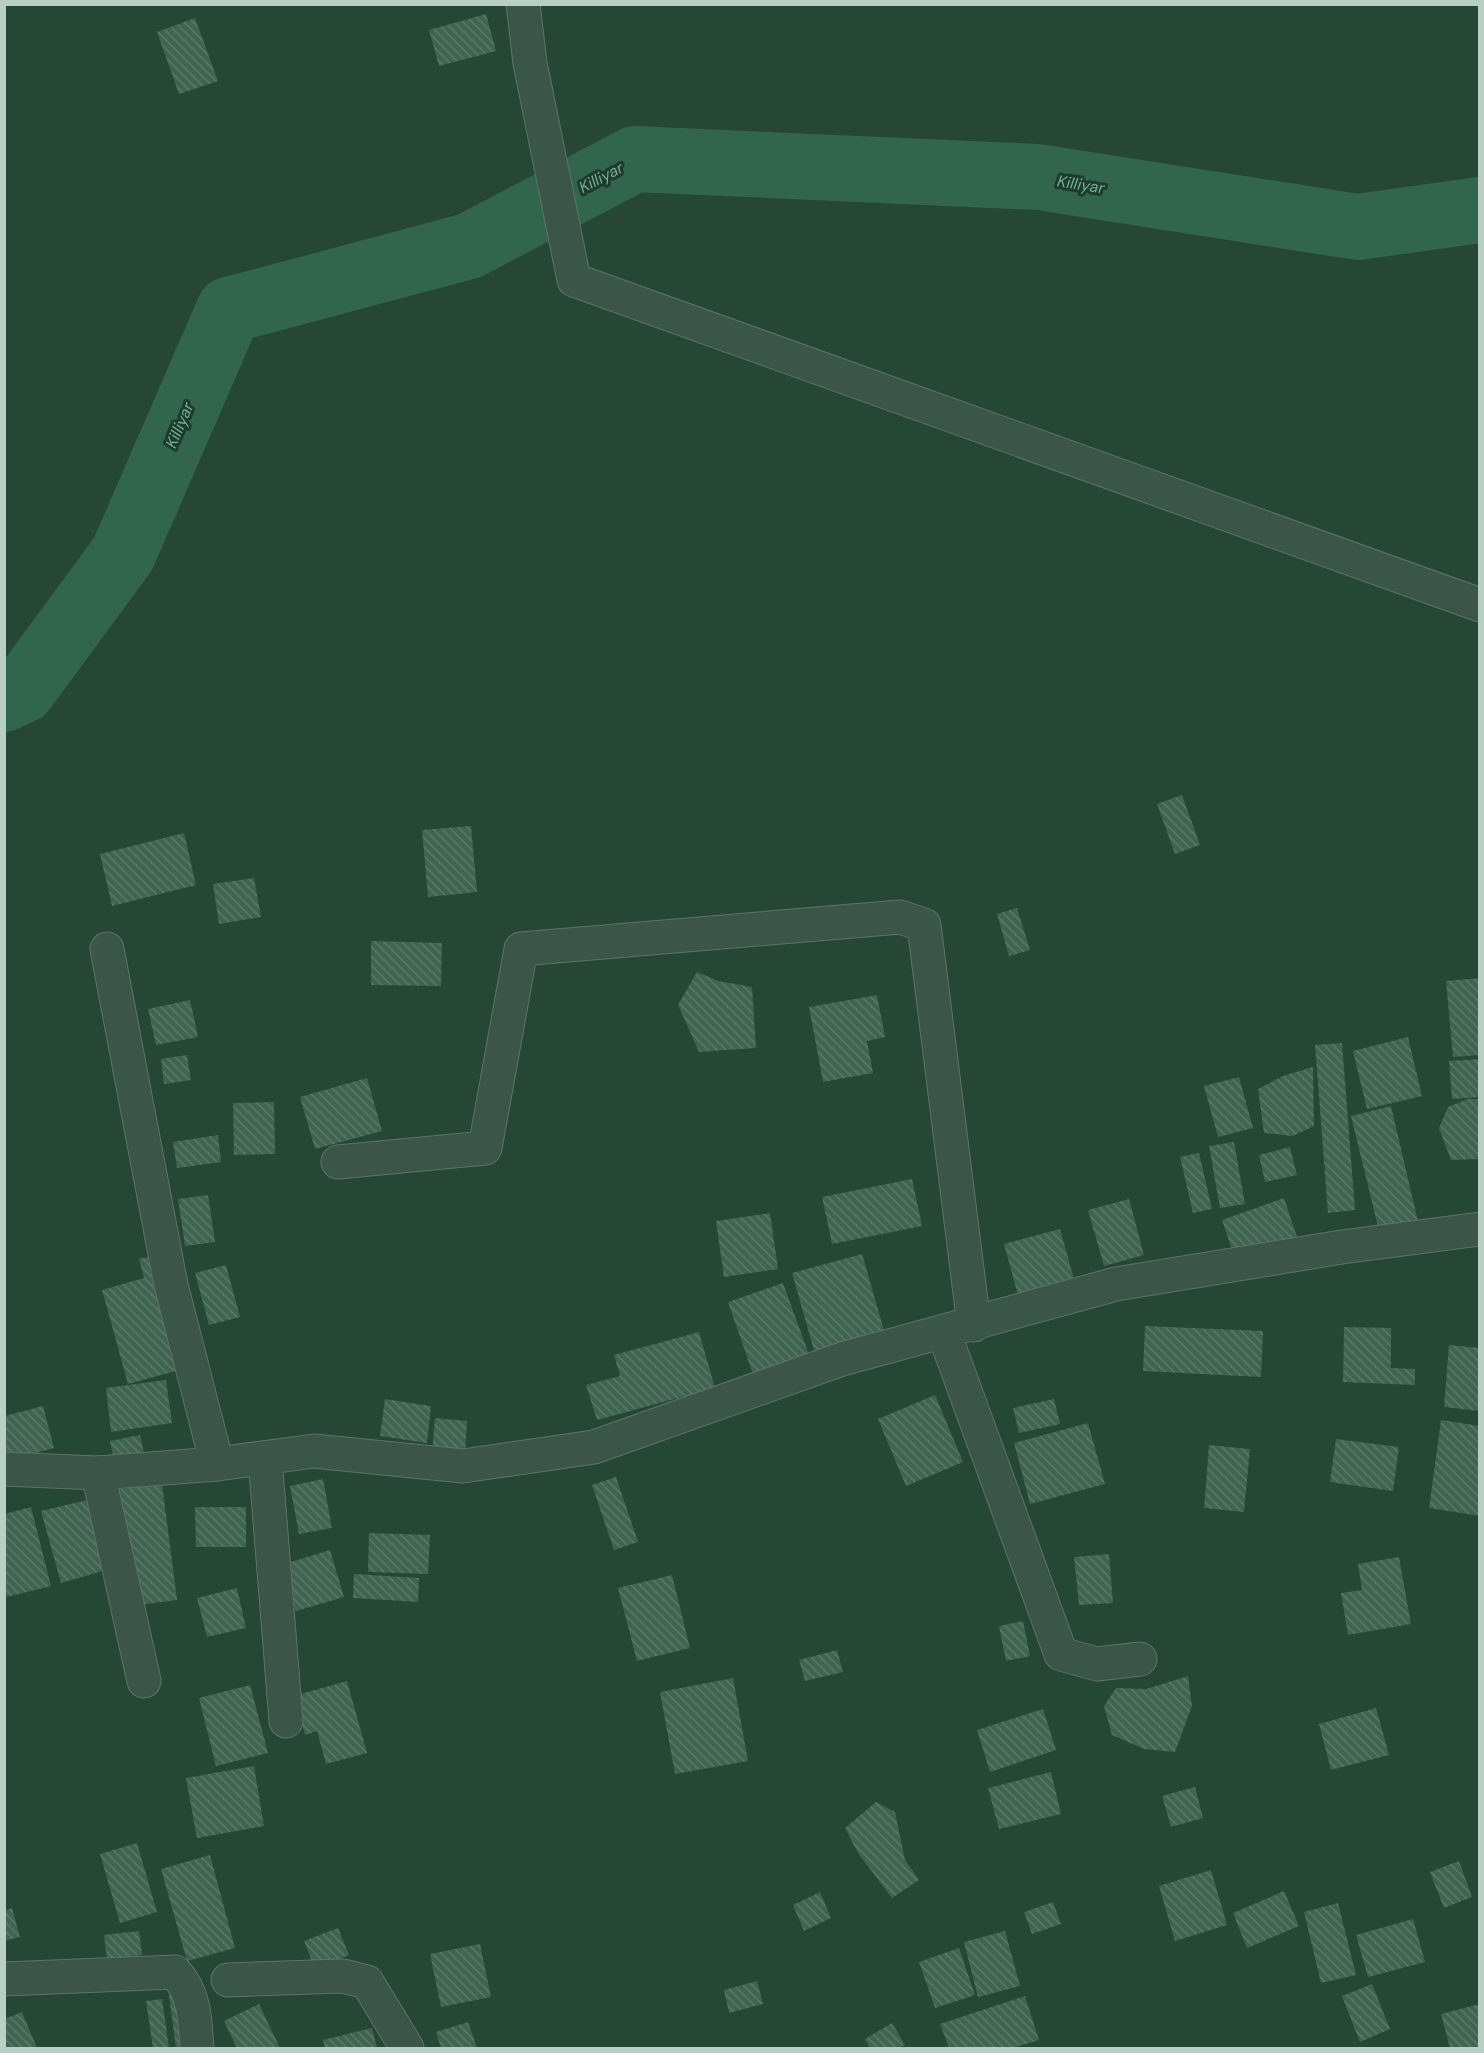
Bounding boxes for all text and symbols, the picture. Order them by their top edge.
water label: Killiyar [575,156,628,198]
water label: Killiyar [1056,170,1107,199]
water label: Killiyar [160,398,199,451]

